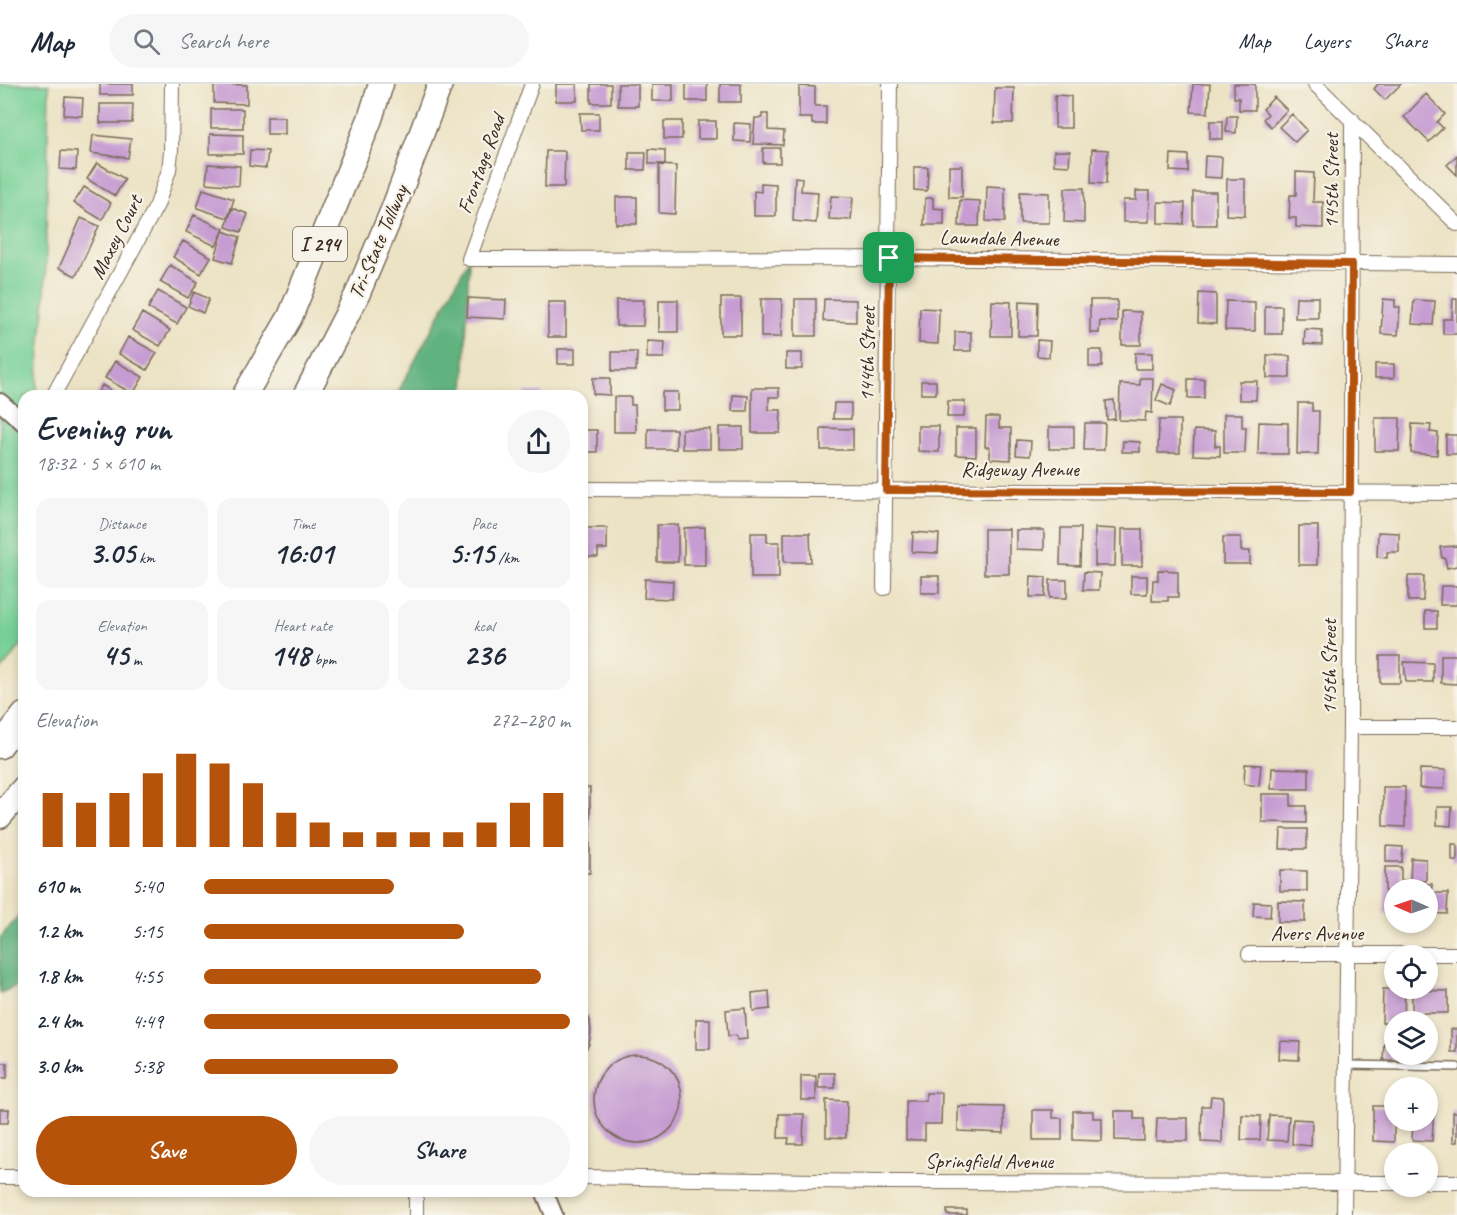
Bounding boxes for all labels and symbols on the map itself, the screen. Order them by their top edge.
street label: Frontage Road [451,107,512,217]
street label: 145th Street [1318,131,1344,229]
street label: Tri-State Tollway [342,179,414,303]
street label: Maxey Court [84,189,149,283]
street label: Lawndale Avenue [939,224,1060,252]
road number: I 294 [293,227,347,261]
pin [863,232,914,283]
street label: 144th Street [853,304,881,402]
street label: Ridgeway Avenue [961,456,1080,482]
street label: 145th Street [1316,617,1342,715]
north arrow [1384,879,1438,933]
street label: Avers Avenue [1271,920,1365,946]
street label: Springfield Avenue [925,1148,1054,1174]

